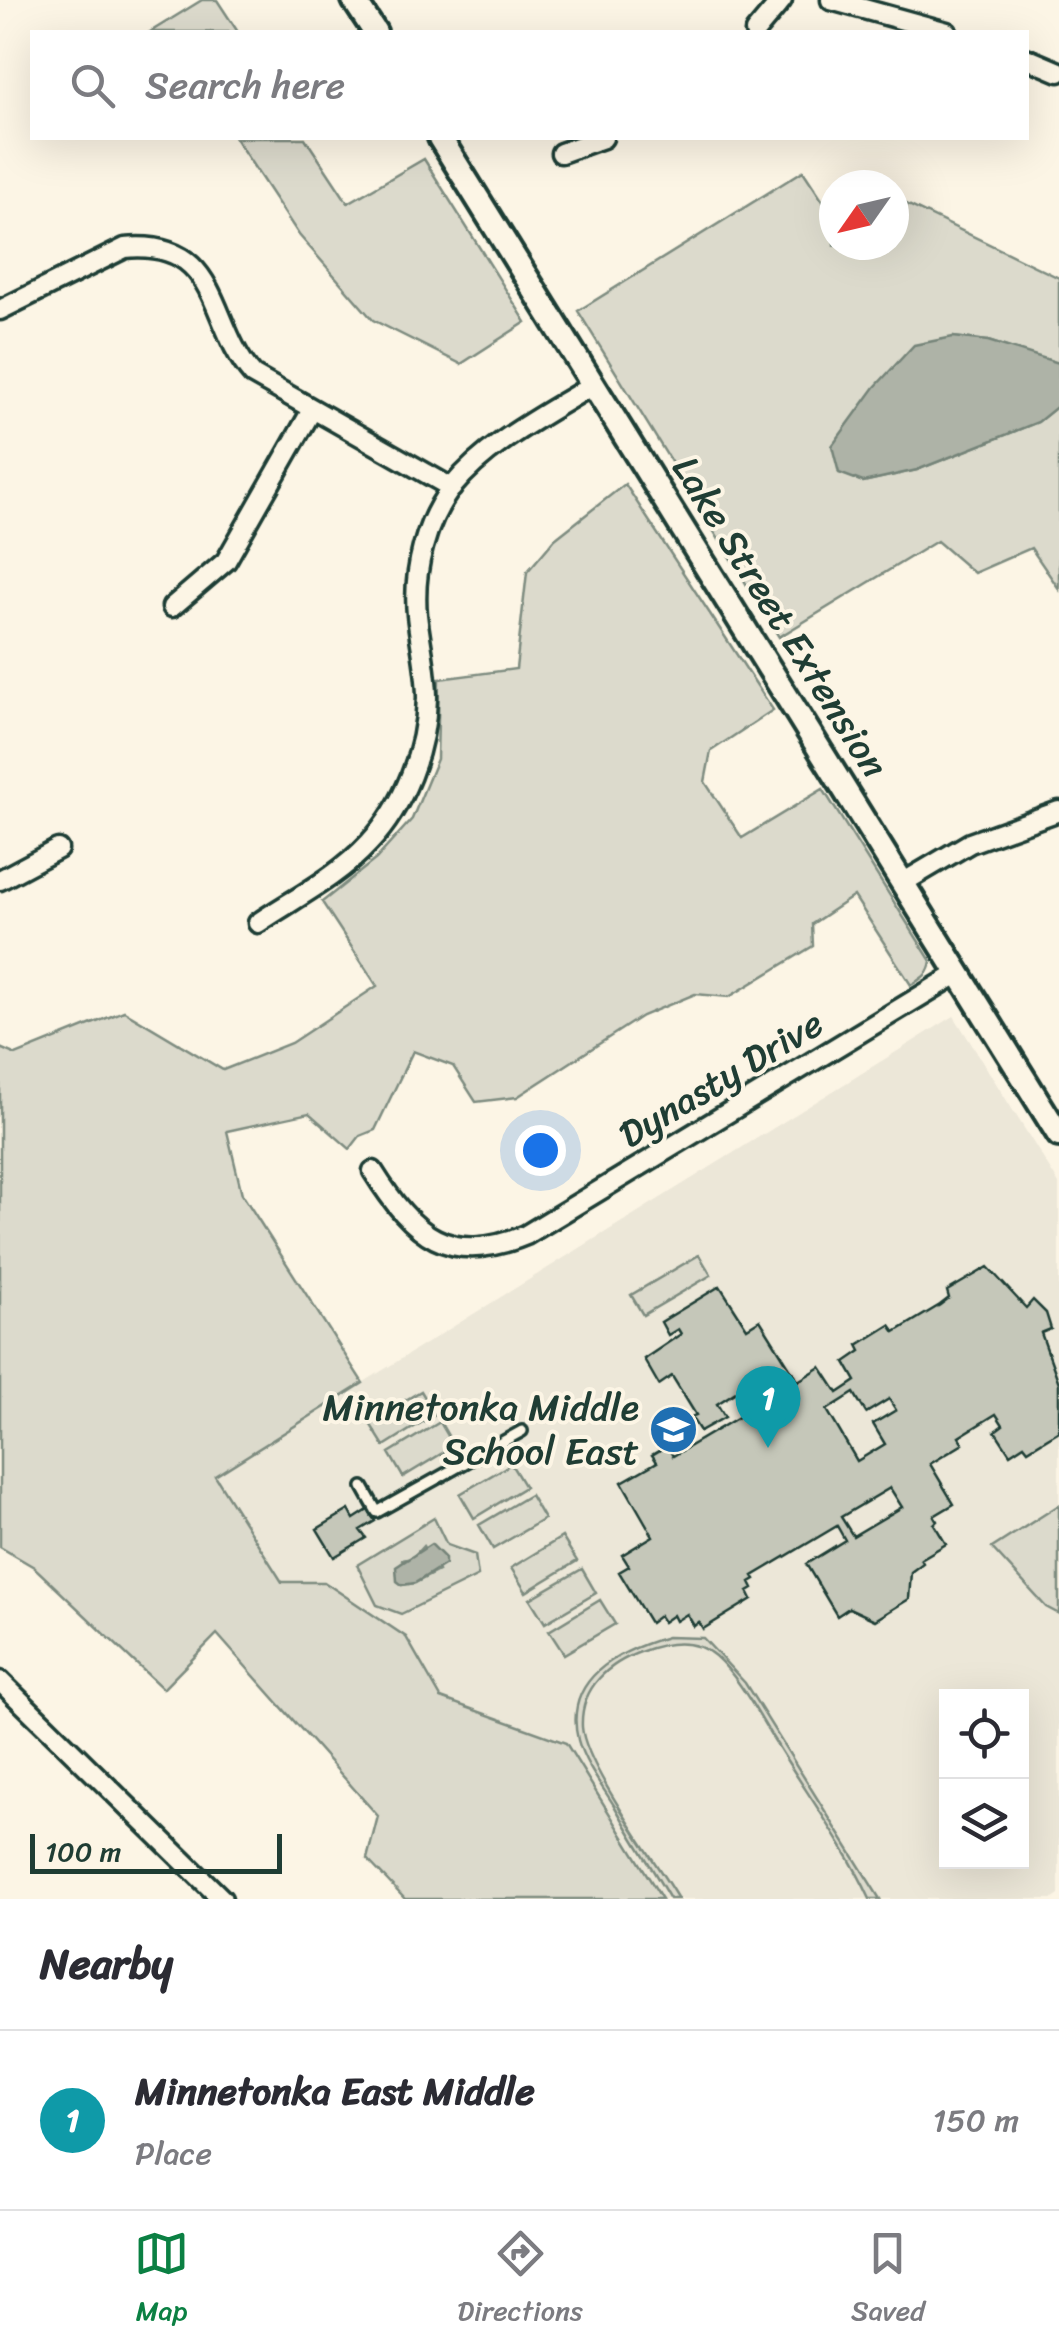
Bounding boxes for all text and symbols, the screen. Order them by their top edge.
search box [30,30,1029,140]
text: Search here [145,52,345,119]
icon: search [65,58,120,113]
north arrow [819,170,909,260]
street label: Lake Street Extension [653,442,907,792]
street label: Dynasty Drive [605,991,837,1167]
your location [515,1125,566,1176]
pin: 1 [736,1366,800,1448]
place label: Minnetonka Middle School East [323,1374,639,1485]
school or university icon: Minnetonka Middle School East [648,1403,700,1455]
map controls [939,1689,1029,1869]
button: locate [939,1689,1029,1779]
button: layers [939,1779,1029,1869]
text: 100 m [45,1827,121,1876]
scale bar [30,1829,282,1874]
text: Nearby [40,1927,173,2001]
text: Minnetonka East Middle [135,2058,535,2125]
text: 1 [66,2092,79,2149]
text: 150 m [933,2092,1019,2149]
text: Place [135,2125,212,2182]
tab: Map [134,2226,189,2335]
tab: Directions [457,2226,583,2335]
tab: Saved [851,2226,925,2335]

